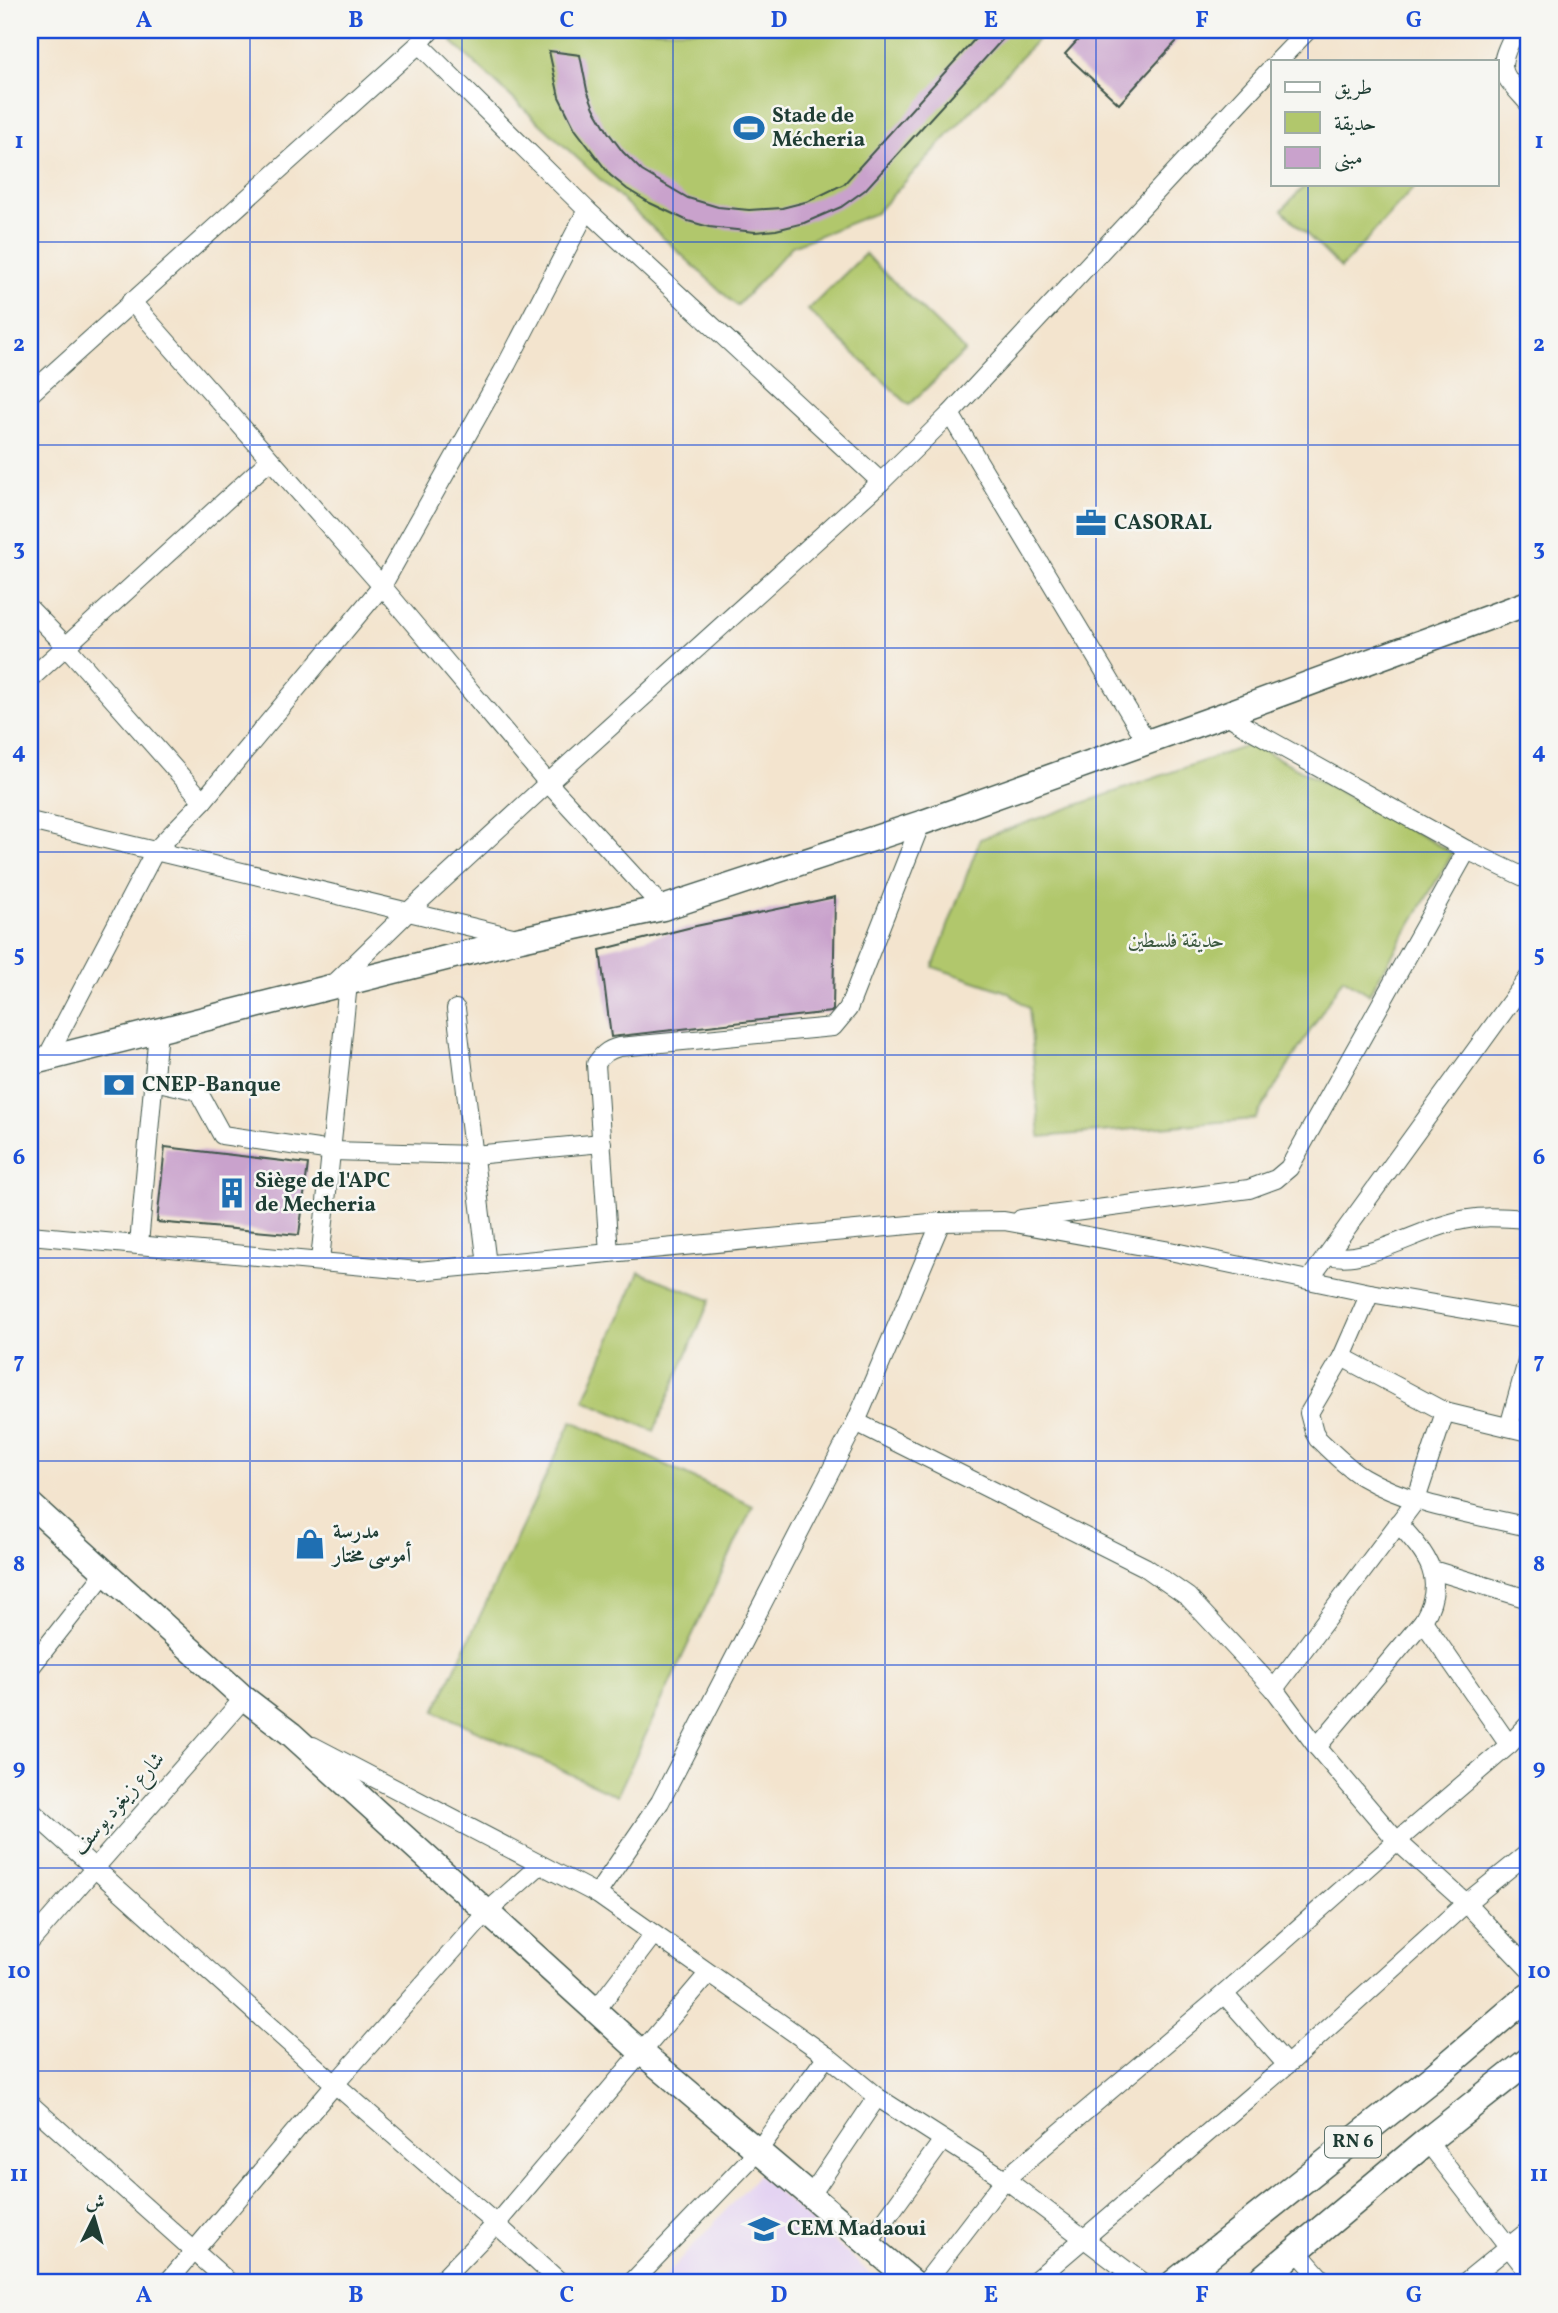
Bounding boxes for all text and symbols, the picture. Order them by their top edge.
text: A [136,5,152,37]
text: B [348,5,364,37]
text: C [560,5,574,37]
text: D [771,5,788,37]
text: E [984,5,998,37]
text: F [1195,5,1209,37]
text: G [1406,5,1422,37]
legend [1271,60,1498,186]
text: طريق [1334,74,1372,103]
place label: Stade de Mécheria [772,102,865,155]
text: حديقة [1334,110,1377,139]
sports icon: Stade de Mécheria [732,111,766,145]
text: 1 [14,126,24,158]
text: 1 [1534,126,1544,158]
text: مبنى [1334,144,1363,173]
text: 2 [13,329,25,361]
text: 2 [1533,329,1545,361]
office icon: CASORAL [1074,506,1108,540]
place label: CASORAL [1114,509,1212,538]
text: 3 [13,533,25,565]
text: 3 [1533,533,1545,565]
text: 4 [12,736,26,768]
text: 4 [1532,736,1546,768]
park label: حديقة فلسطين [1128,927,1224,956]
text: 5 [13,939,25,971]
text: 5 [1533,939,1545,971]
bank icon: CNEP-Banque [102,1068,136,1102]
place label: CNEP-Banque [142,1071,281,1100]
text: 6 [13,1142,25,1174]
text: 6 [1533,1142,1545,1174]
place label: Siège de l'APC de Mecheria [255,1167,390,1220]
building icon: Siège de l'APC de Mecheria [215,1176,249,1210]
text: 7 [14,1346,25,1378]
text: 7 [1534,1346,1545,1378]
place label: مدرسة أموسى مختار [331,1518,411,1571]
shop icon: مدرسة أموسى مختار [293,1527,327,1561]
text: 8 [13,1549,25,1581]
text: 8 [1533,1549,1545,1581]
street label: شارع زيغود يوسف [66,1746,174,1863]
text: 9 [13,1752,25,1784]
text: 9 [1533,1752,1545,1784]
text: 10 [7,1956,31,1988]
text: 10 [1527,1956,1551,1988]
road number: RN 6 [1325,2126,1381,2158]
text: 11 [10,2159,28,2191]
text: 11 [1530,2159,1548,2191]
north arrow [60,2184,130,2254]
text: ش [85,2189,106,2217]
school or university icon: CEM Madaoui [747,2212,781,2246]
place label: CEM Madaoui [787,2215,926,2244]
text: A [136,2280,152,2312]
text: B [348,2280,364,2312]
text: C [560,2280,574,2312]
text: D [771,2280,788,2312]
text: E [984,2280,998,2312]
text: F [1195,2280,1209,2312]
text: G [1406,2280,1422,2312]

